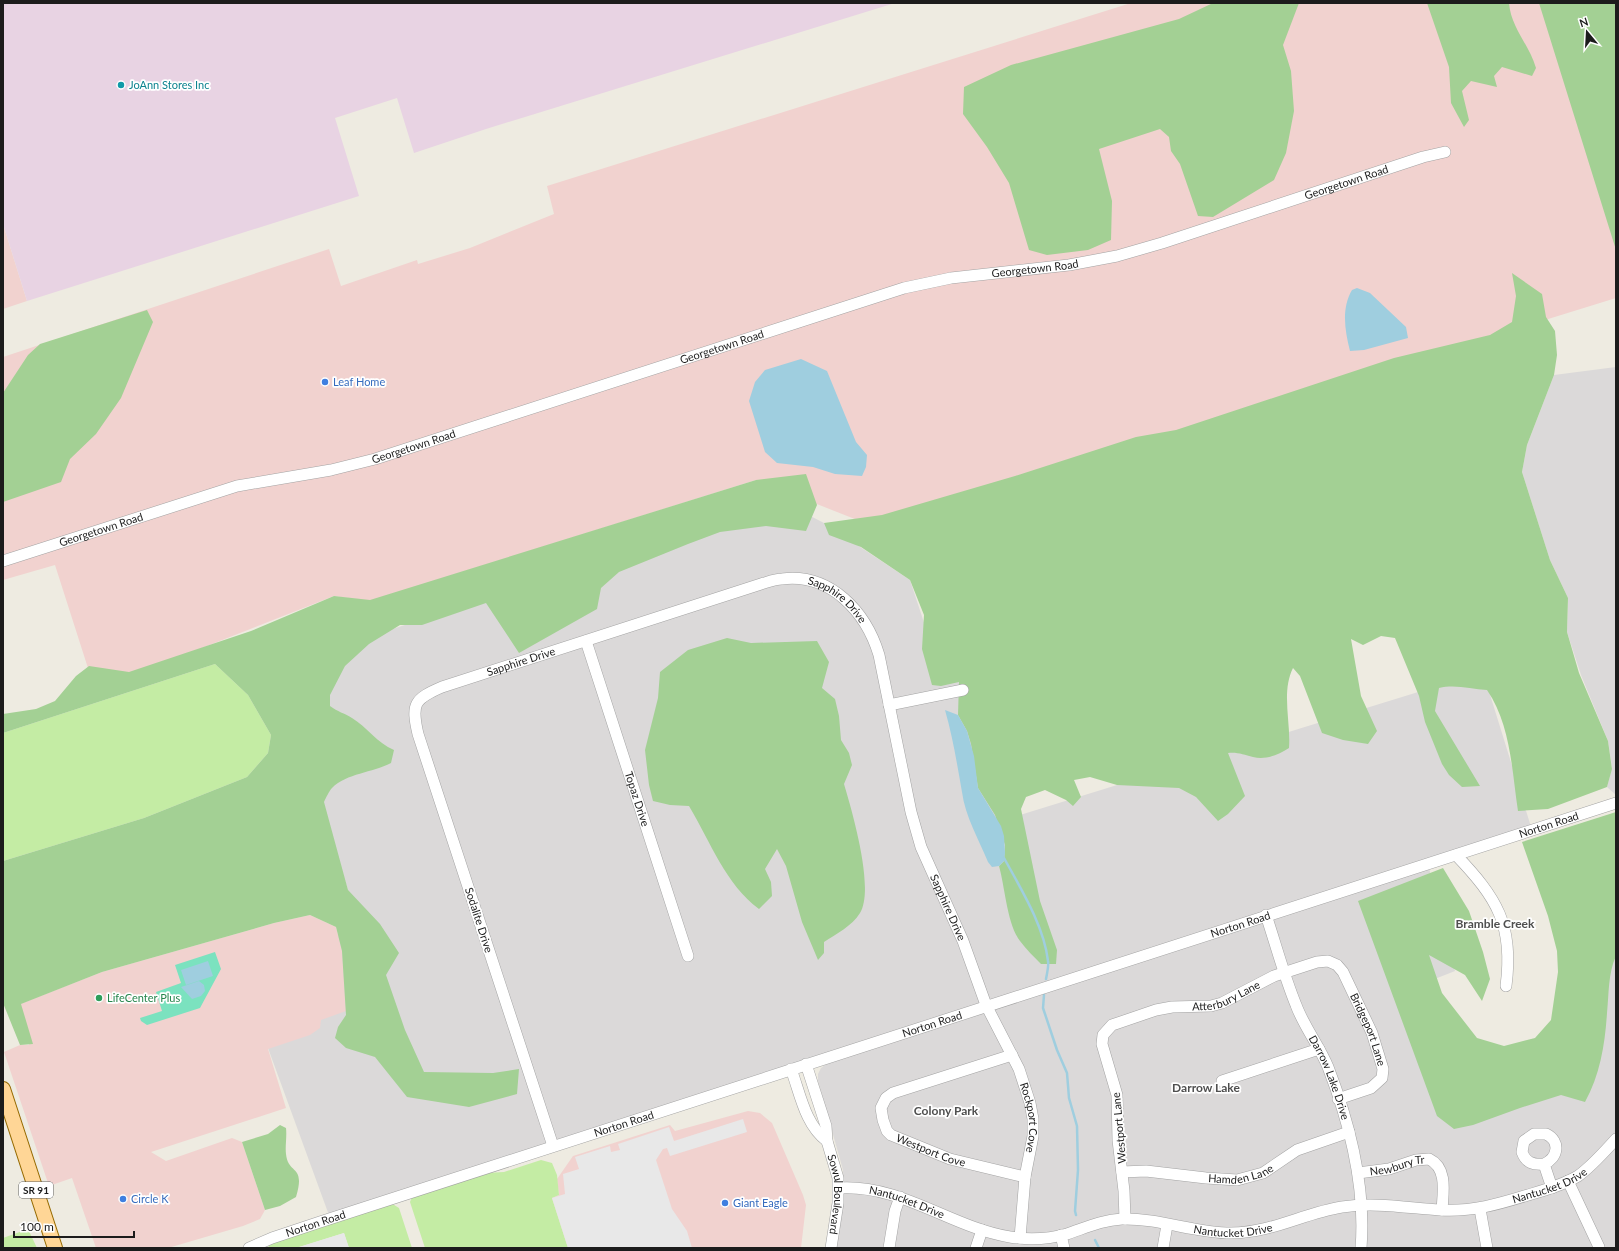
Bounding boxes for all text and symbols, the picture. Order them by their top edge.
north arrow [1567,12,1607,52]
text: N [1578,15,1590,30]
place label: JoAnn Stores Inc [129,78,209,91]
marker: JoAnn Stores Inc [116,80,126,90]
street label: Georgetown Road [1303,162,1390,202]
street label: Georgetown Road [991,256,1080,279]
street label: Georgetown Road [678,327,765,366]
place label: Leaf Home [333,375,385,388]
marker: Leaf Home [320,377,330,387]
street label: Georgetown Road [370,426,457,466]
street label: Georgetown Road [57,510,145,549]
street label: Sapphire Drive [807,573,870,625]
street label: Sapphire Drive [485,644,557,678]
street label: Topaz Drive [623,770,653,828]
street label: Norton Road [1517,809,1580,840]
street label: Sapphire Drive [928,872,969,943]
street label: Sodalite Drive [463,886,496,954]
street label: Norton Road [1209,908,1272,940]
district label: Bramble Creek [1456,916,1535,931]
street label: Atterbury Lane [1192,977,1262,1012]
place label: LifeCenter Plus [107,991,180,1004]
street label: Bridgeport Lane [1348,991,1389,1068]
marker: LifeCenter Plus [94,993,104,1003]
street label: Norton Road [900,1008,964,1039]
street label: Darrow Lake Drive [1307,1033,1353,1121]
district label: Darrow Lake [1172,1080,1240,1095]
street label: Rockport Cove [1018,1081,1040,1154]
street label: Westport Lane [1109,1092,1128,1164]
district label: Colony Park [914,1103,979,1118]
street label: Norton Road [592,1108,655,1139]
street label: Westport Cove [894,1131,967,1169]
street label: Newbury Tr [1369,1152,1425,1177]
street label: Sowul Boulevard [825,1153,845,1235]
street label: Hamden Lane [1208,1161,1276,1186]
street label: Nantucket Drive [1511,1165,1589,1205]
road number: SR 91 [19,1182,53,1198]
street label: Nantucket Drive [868,1183,947,1221]
place label: Circle K [131,1192,169,1205]
marker: Circle K [118,1194,128,1204]
place label: Giant Eagle [733,1196,788,1209]
marker: Giant Eagle [720,1198,730,1208]
street label: Norton Road [284,1207,347,1239]
scale bar [14,1213,134,1239]
text: 100 m [20,1219,54,1234]
street label: Nantucket Drive [1193,1220,1274,1239]

